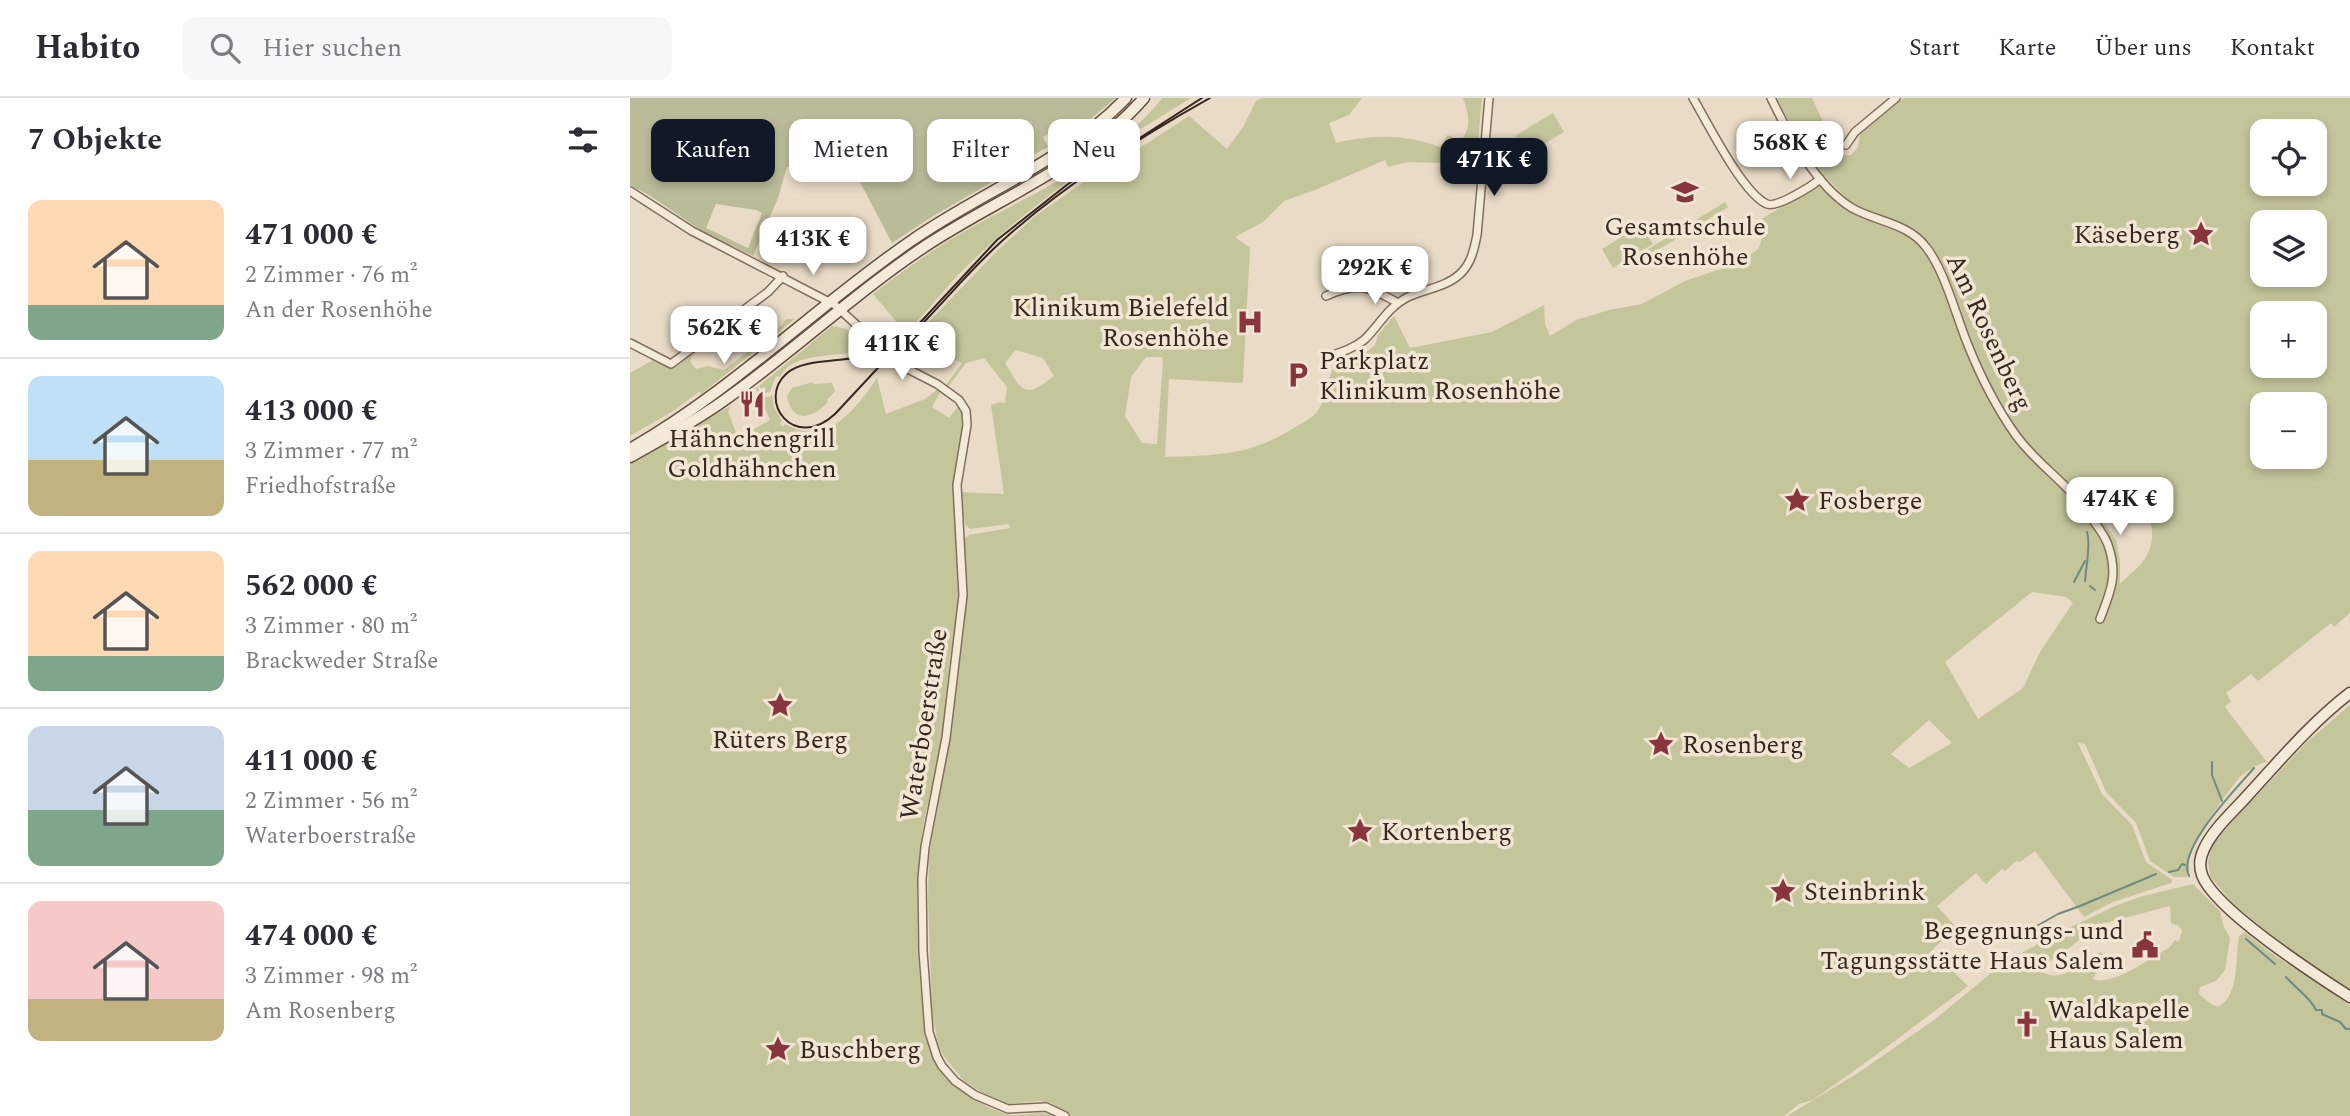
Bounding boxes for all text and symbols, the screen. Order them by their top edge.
search box [182,17,672,80]
text: Habito [35,23,140,73]
text: Hier suchen [262,28,402,68]
icon: search [206,29,244,67]
text: Start [1909,30,1960,66]
text: Karte [1998,30,2056,66]
text: Über uns [2094,30,2192,66]
text: Kontakt [2230,30,2315,66]
text: 7 Objekte [28,117,162,163]
chip: Kaufen [651,119,775,182]
chip: Mieten [789,119,913,182]
chip: Filter [927,119,1034,182]
chip: Neu [1048,119,1140,182]
map controls [2250,119,2327,469]
button: locate [2250,119,2327,196]
icon: filters [564,121,602,159]
pin: 568K € [1733,122,1847,181]
text: 568K € [1752,126,1828,161]
pin: 471K € [1437,139,1551,198]
text: 471K € [1456,143,1532,178]
school or university icon: Gesamtschule Rosenhöhe [1670,177,1700,207]
place label: Gesamtschule Rosenhöhe [1604,207,1766,277]
button: layers [2250,210,2327,287]
text: 471 000 € [245,212,378,258]
place label: Käseberg [2074,215,2180,255]
pin: 413K € [756,218,870,277]
place icon: Käseberg [2186,219,2216,249]
text: 413K € [775,222,851,257]
icon: home [84,228,168,312]
pin: 292K € [1318,246,1432,306]
street label: Am Rosenberg [1935,247,2043,418]
text: 292K € [1337,251,1413,286]
text: 2 Zimmer · 76 m² [245,258,417,293]
place label: Klinikum Bielefeld Rosenhöhe [1012,288,1229,358]
text: An der Rosenhöhe [245,293,433,328]
button: + [2250,301,2327,378]
pin: 562K € [667,306,781,366]
hospital icon: Klinikum Bielefeld Rosenhöhe [1235,307,1265,337]
text: 562K € [686,311,762,346]
pin: 411K € [845,322,959,382]
text: 411K € [864,327,940,362]
place label: Parkplatz Klinikum Rosenhöhe [1319,341,1561,411]
parking icon: Parkplatz Klinikum Rosenhöhe [1283,360,1313,390]
text: 413 000 € [245,388,378,434]
restaurant icon: Hähnchengrill Goldhähnchen [737,389,767,419]
button: − [2250,392,2327,469]
icon: home [84,404,168,488]
place label: Hähnchengrill Goldhähnchen [667,419,837,489]
text: 3 Zimmer · 77 m² [245,434,417,469]
text: Friedhofstraße [245,469,396,504]
pin: 474K € [2063,478,2177,537]
place label: Fosberge [1818,481,1922,521]
text: 474K € [2082,482,2158,517]
place icon: Fosberge [1782,485,1812,515]
text: 562 000 € [245,563,378,609]
icon: home [84,579,168,663]
text: 3 Zimmer · 80 m² [245,609,417,644]
street label: Waterboerstraße [889,625,959,823]
text: Brackweder Straße [245,644,438,679]
place icon: Rüters Berg [765,690,795,720]
place label: Rüters Berg [712,720,848,760]
place label: Rosenberg [1682,725,1804,765]
place icon: Rosenberg [1646,729,1676,759]
text: 411 000 € [245,738,378,784]
icon: home [84,754,168,838]
text: 2 Zimmer · 56 m² [245,784,417,819]
place label: Kortenberg [1381,812,1512,852]
place icon: Kortenberg [1345,816,1375,846]
text: Waterboerstraße [245,819,416,854]
place label: Steinbrink [1804,872,1926,912]
place icon: Steinbrink [1768,876,1798,906]
place label: Begegnungs- und Tagungsstätte Haus Salem [1820,911,2124,981]
text: 474 000 € [245,913,378,959]
icon: home [84,929,168,1013]
public building icon: Begegnungs- und Tagungsstätte Haus Salem [2130,930,2160,960]
text: 3 Zimmer · 98 m² [245,959,417,994]
place label: Waldkapelle Haus Salem [2048,990,2190,1060]
text: Am Rosenberg [245,994,395,1029]
church icon: Waldkapelle Haus Salem [2012,1009,2042,1039]
place label: Buschberg [799,1030,921,1070]
place icon: Buschberg [763,1034,793,1064]

